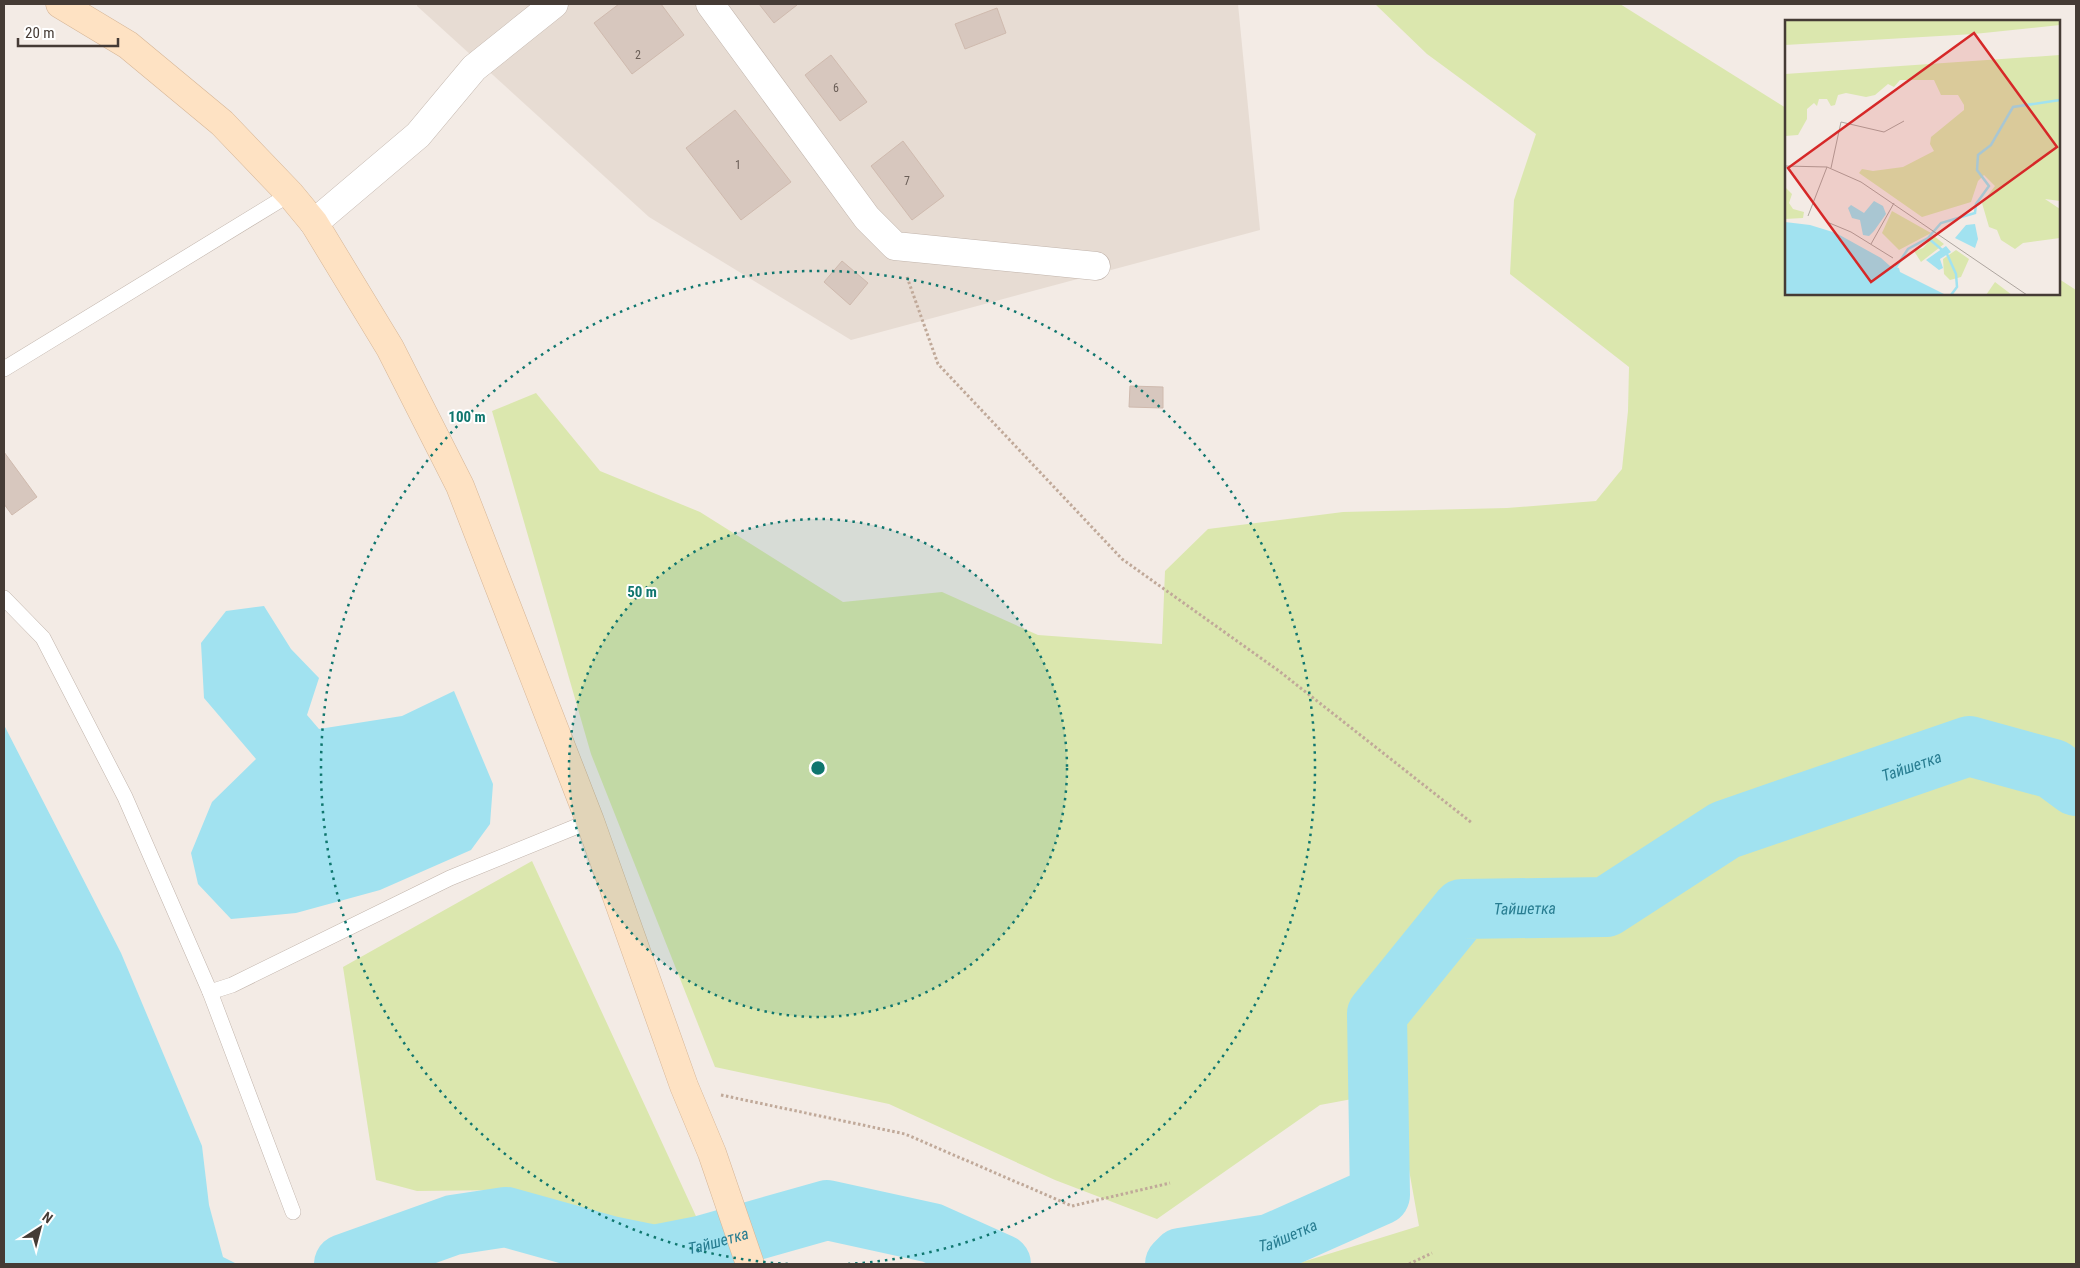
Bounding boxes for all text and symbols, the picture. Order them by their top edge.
scale bar [18,15,118,47]
inset map [1785,20,2060,295]
text: 20 m [25,24,55,42]
house number: 2 [635,48,641,62]
house number: 6 [833,81,839,95]
house number: 1 [735,158,741,172]
house number: 7 [904,174,910,188]
text: 100 m [448,408,486,426]
text: 50 m [627,583,657,601]
water label: Тайшетка [1879,747,1944,785]
centre of rings [809,759,827,777]
water label: Тайшетка [1494,899,1556,919]
north arrow [15,1203,65,1253]
text: N [39,1208,56,1226]
water label: Тайшетка [1257,1215,1320,1256]
water label: Тайшетка [686,1224,751,1258]

